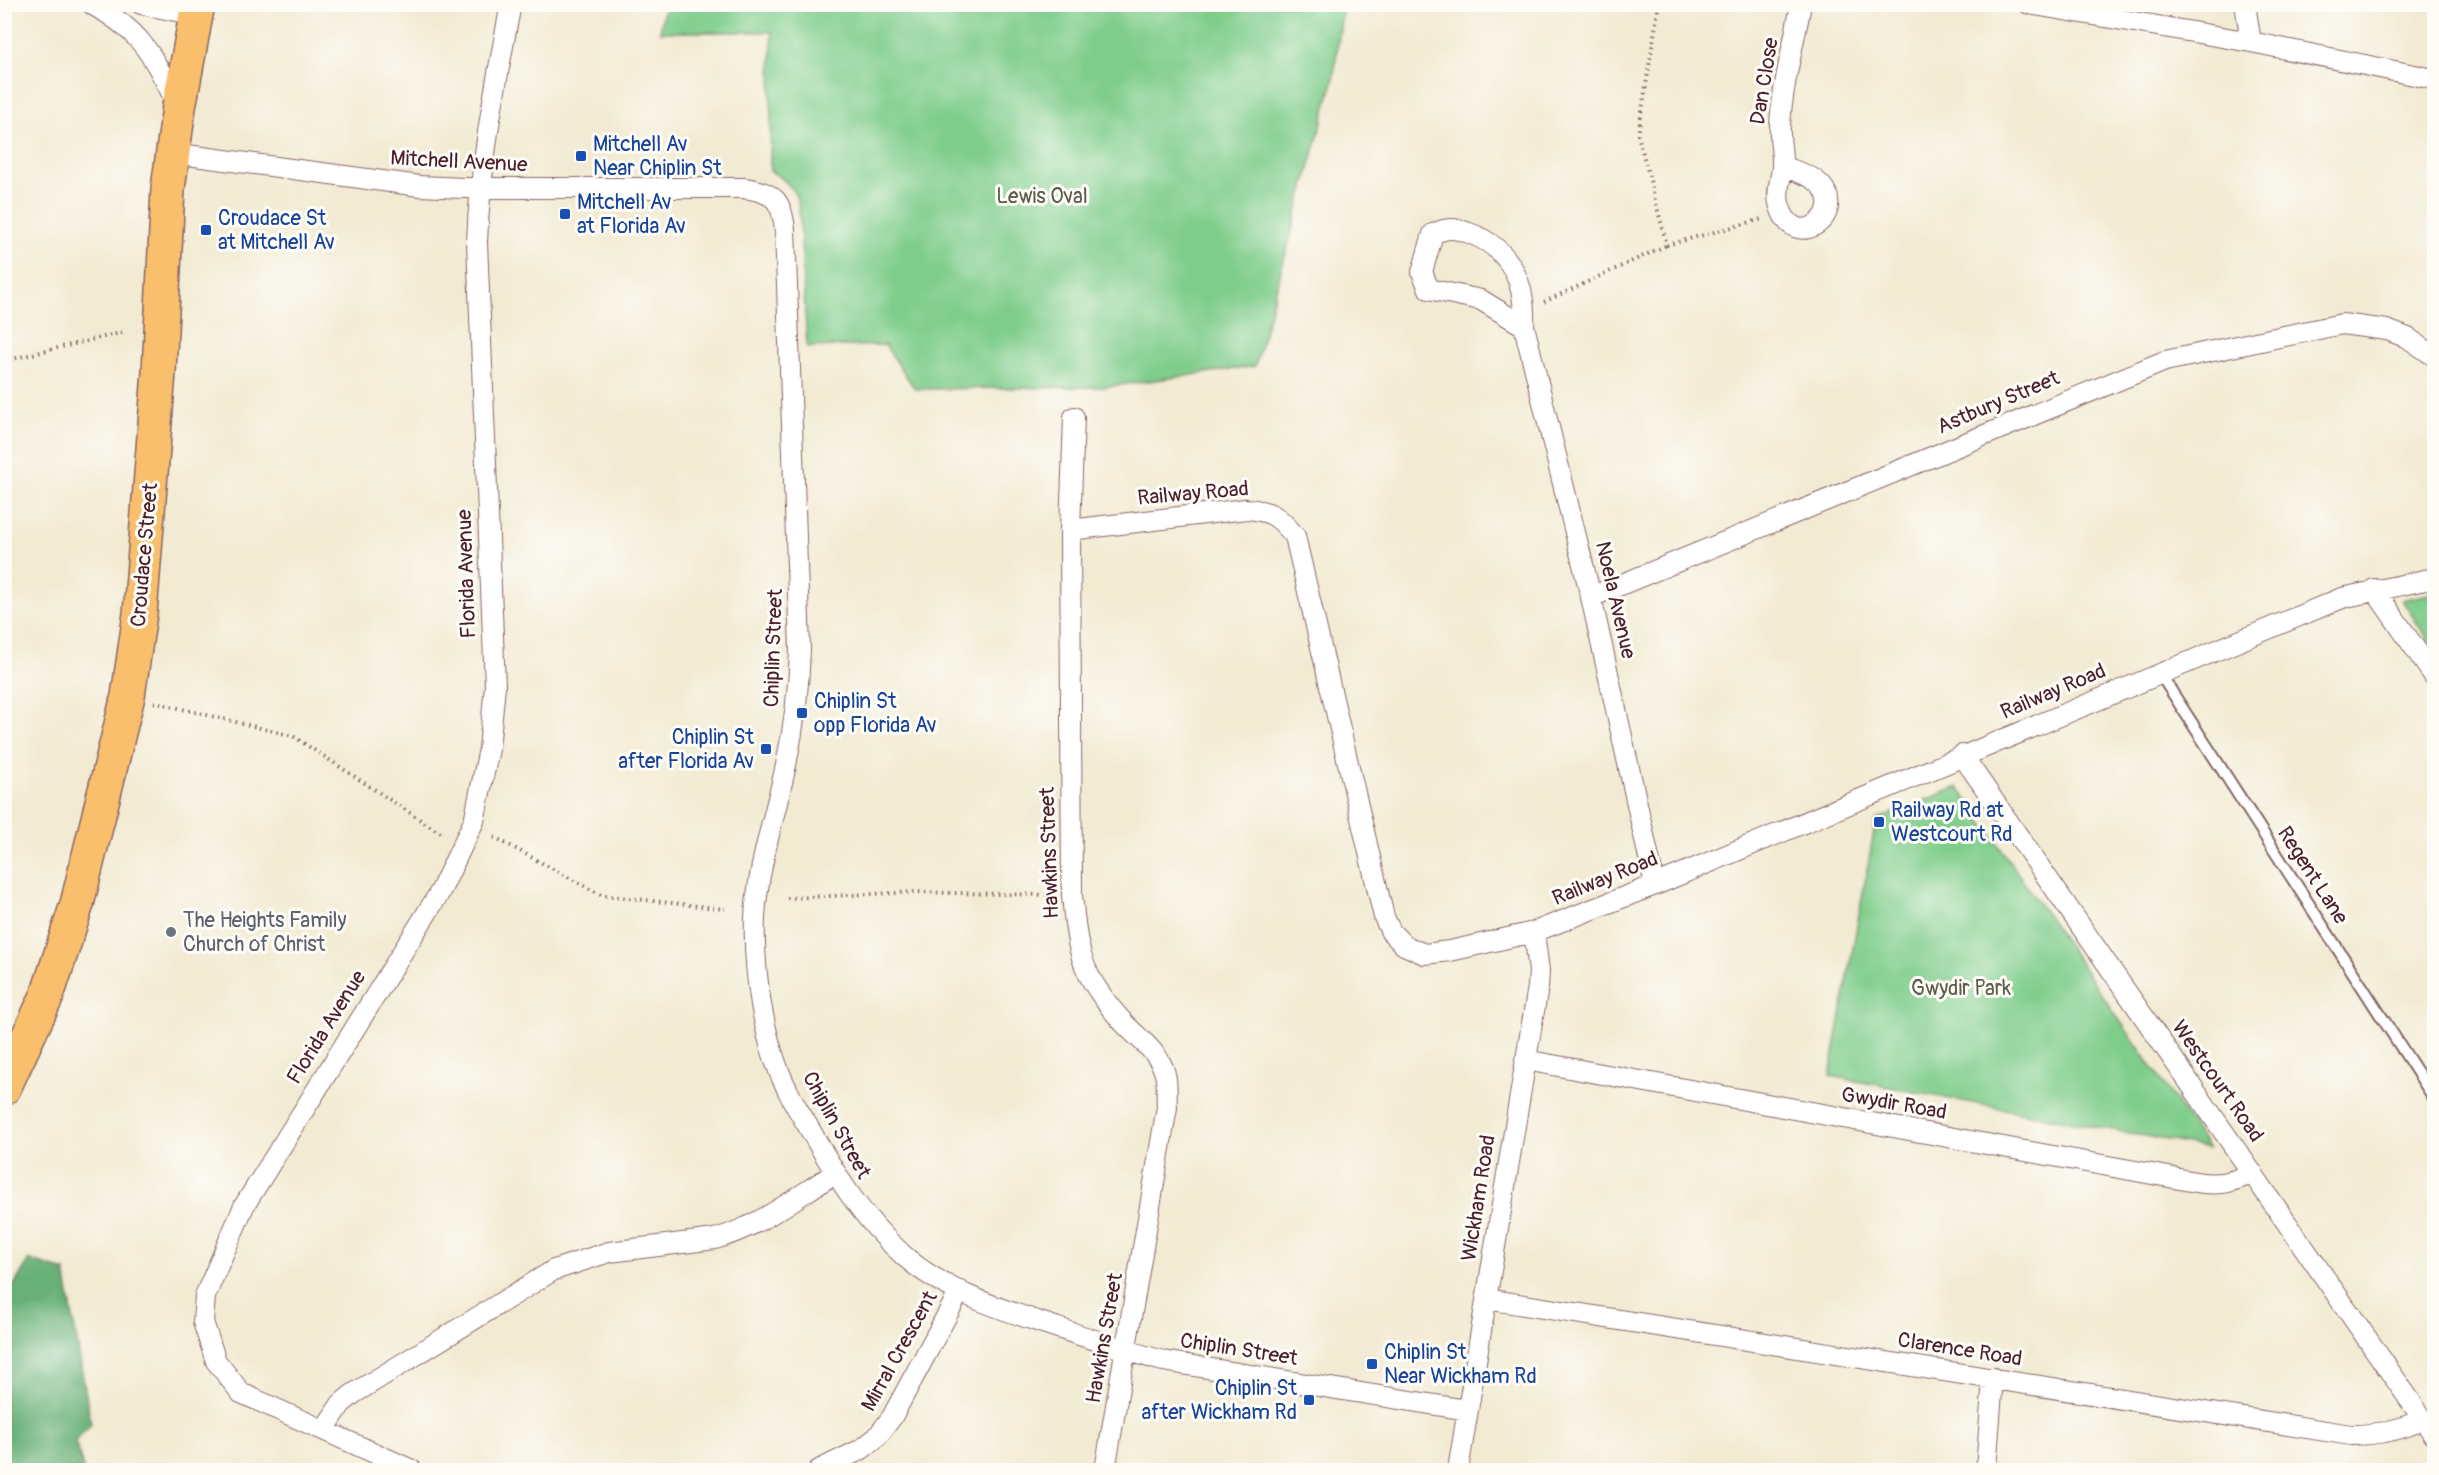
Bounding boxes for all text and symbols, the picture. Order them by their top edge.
street label: Dan Close [1744,35,1785,127]
place label: Mitchell Av Near Chiplin St [593,131,722,182]
street label: Mitchell Avenue [390,144,529,179]
marker: Mitchell Av Near Chiplin St [574,149,588,163]
park label: Lewis Oval [996,183,1088,210]
place label: Mitchell Av at Florida Av [577,189,686,240]
place label: Croudace St at Mitchell Av [218,205,335,256]
marker: Mitchell Av at Florida Av [558,207,572,221]
marker: Croudace St at Mitchell Av [199,223,213,237]
street label: Astbury Street [1933,364,2064,440]
street label: Railway Road [1136,475,1250,512]
street label: Croudace Street [125,481,164,628]
street label: Florida Avenue [451,508,482,639]
street label: Noela Avenue [1589,539,1642,662]
street label: Chiplin Street [758,588,789,708]
street label: Railway Road [1997,657,2110,726]
place label: Chiplin St opp Florida Av [814,688,936,739]
marker: Chiplin St opp Florida Av [795,706,809,720]
place label: Chiplin St after Florida Av [618,724,755,775]
marker: Chiplin St after Florida Av [759,742,773,756]
street label: Hawkins Street [1034,786,1065,919]
place label: Railway Rd at Westcourt Rd [1891,797,2013,848]
marker: Railway Rd at Westcourt Rd [1872,815,1886,829]
street label: Regent Lane [2271,821,2354,930]
street label: Railway Road [1548,845,1662,912]
place label: The Heights Family Church of Christ [183,907,347,958]
marker: The Heights Family Church of Christ [164,925,178,939]
street label: Florida Avenue [281,965,372,1089]
park label: Gwydir Park [1911,975,2011,1002]
street label: Westcourt Road [2166,1015,2270,1147]
street label: Chiplin Street [796,1067,877,1184]
street label: Gwydir Road [1839,1081,1949,1126]
street label: Wickham Road [1455,1133,1502,1263]
street label: Hawkins Street [1080,1270,1129,1405]
street label: Mirral Crescent [855,1286,944,1416]
street label: Clarence Road [1896,1326,2024,1373]
street label: Chiplin Street [1178,1327,1300,1372]
place label: Chiplin St Near Wickham Rd [1384,1339,1537,1390]
marker: Chiplin St Near Wickham Rd [1365,1357,1379,1371]
place label: Chiplin St after Wickham Rd [1141,1375,1298,1426]
marker: Chiplin St after Wickham Rd [1302,1393,1316,1407]

